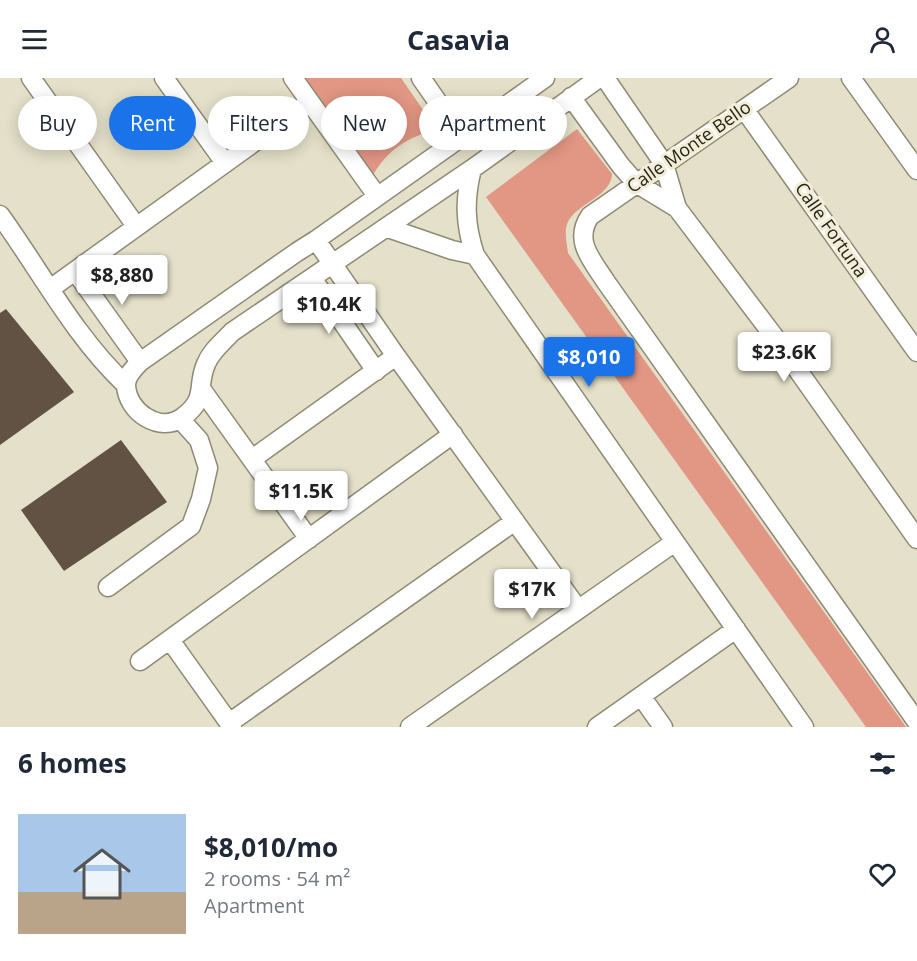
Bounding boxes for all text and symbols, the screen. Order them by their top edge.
text: Casavia [407,21,510,58]
icon: menu [18,23,51,56]
icon: person [866,23,899,56]
street label: Calle Monte Bello [622,94,755,198]
chip: Buy [18,96,97,150]
chip: Rent [109,96,196,150]
chip: Filters [208,96,309,150]
chip: New [321,96,407,150]
chip: Apartment [419,96,567,150]
street label: Calle Fortuna [790,177,874,282]
pin: $8,880 [73,255,171,306]
text: $8,880 [91,261,153,288]
pin: $10.4K [280,284,378,335]
text: $10.4K [297,290,361,317]
pin: $23.6K [735,332,833,383]
pin: $8,010 [540,337,638,388]
text: $23.6K [752,338,816,365]
text: $8,010 [558,343,620,370]
pin: $11.5K [252,471,350,522]
text: $11.5K [269,477,333,504]
pin: $17K [496,569,568,620]
text: $17K [508,575,556,602]
text: 6 homes [18,745,127,781]
icon: filters [866,747,899,780]
text: $8,010/mo [204,829,338,865]
icon: home [66,838,138,910]
icon: heart [866,858,899,891]
text: 2 rooms · 54 m² [204,865,350,892]
text: Apartment [204,892,304,919]

